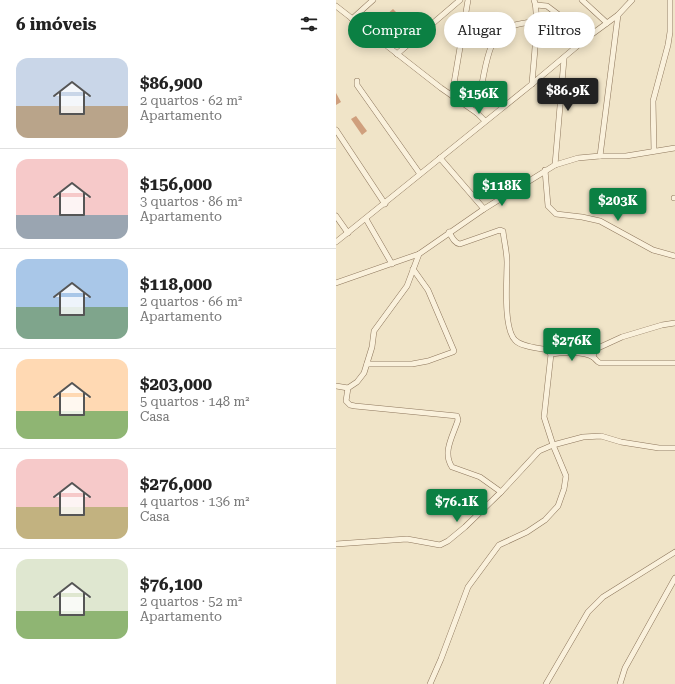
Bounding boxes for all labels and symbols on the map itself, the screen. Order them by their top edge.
pin: $86.9K [535,78,601,112]
pin: $156K [451,81,507,115]
pin: $118K [474,173,530,207]
pin: $203K [590,188,646,222]
pin: $276K [544,328,600,362]
pin: $76.1K [424,489,490,523]

